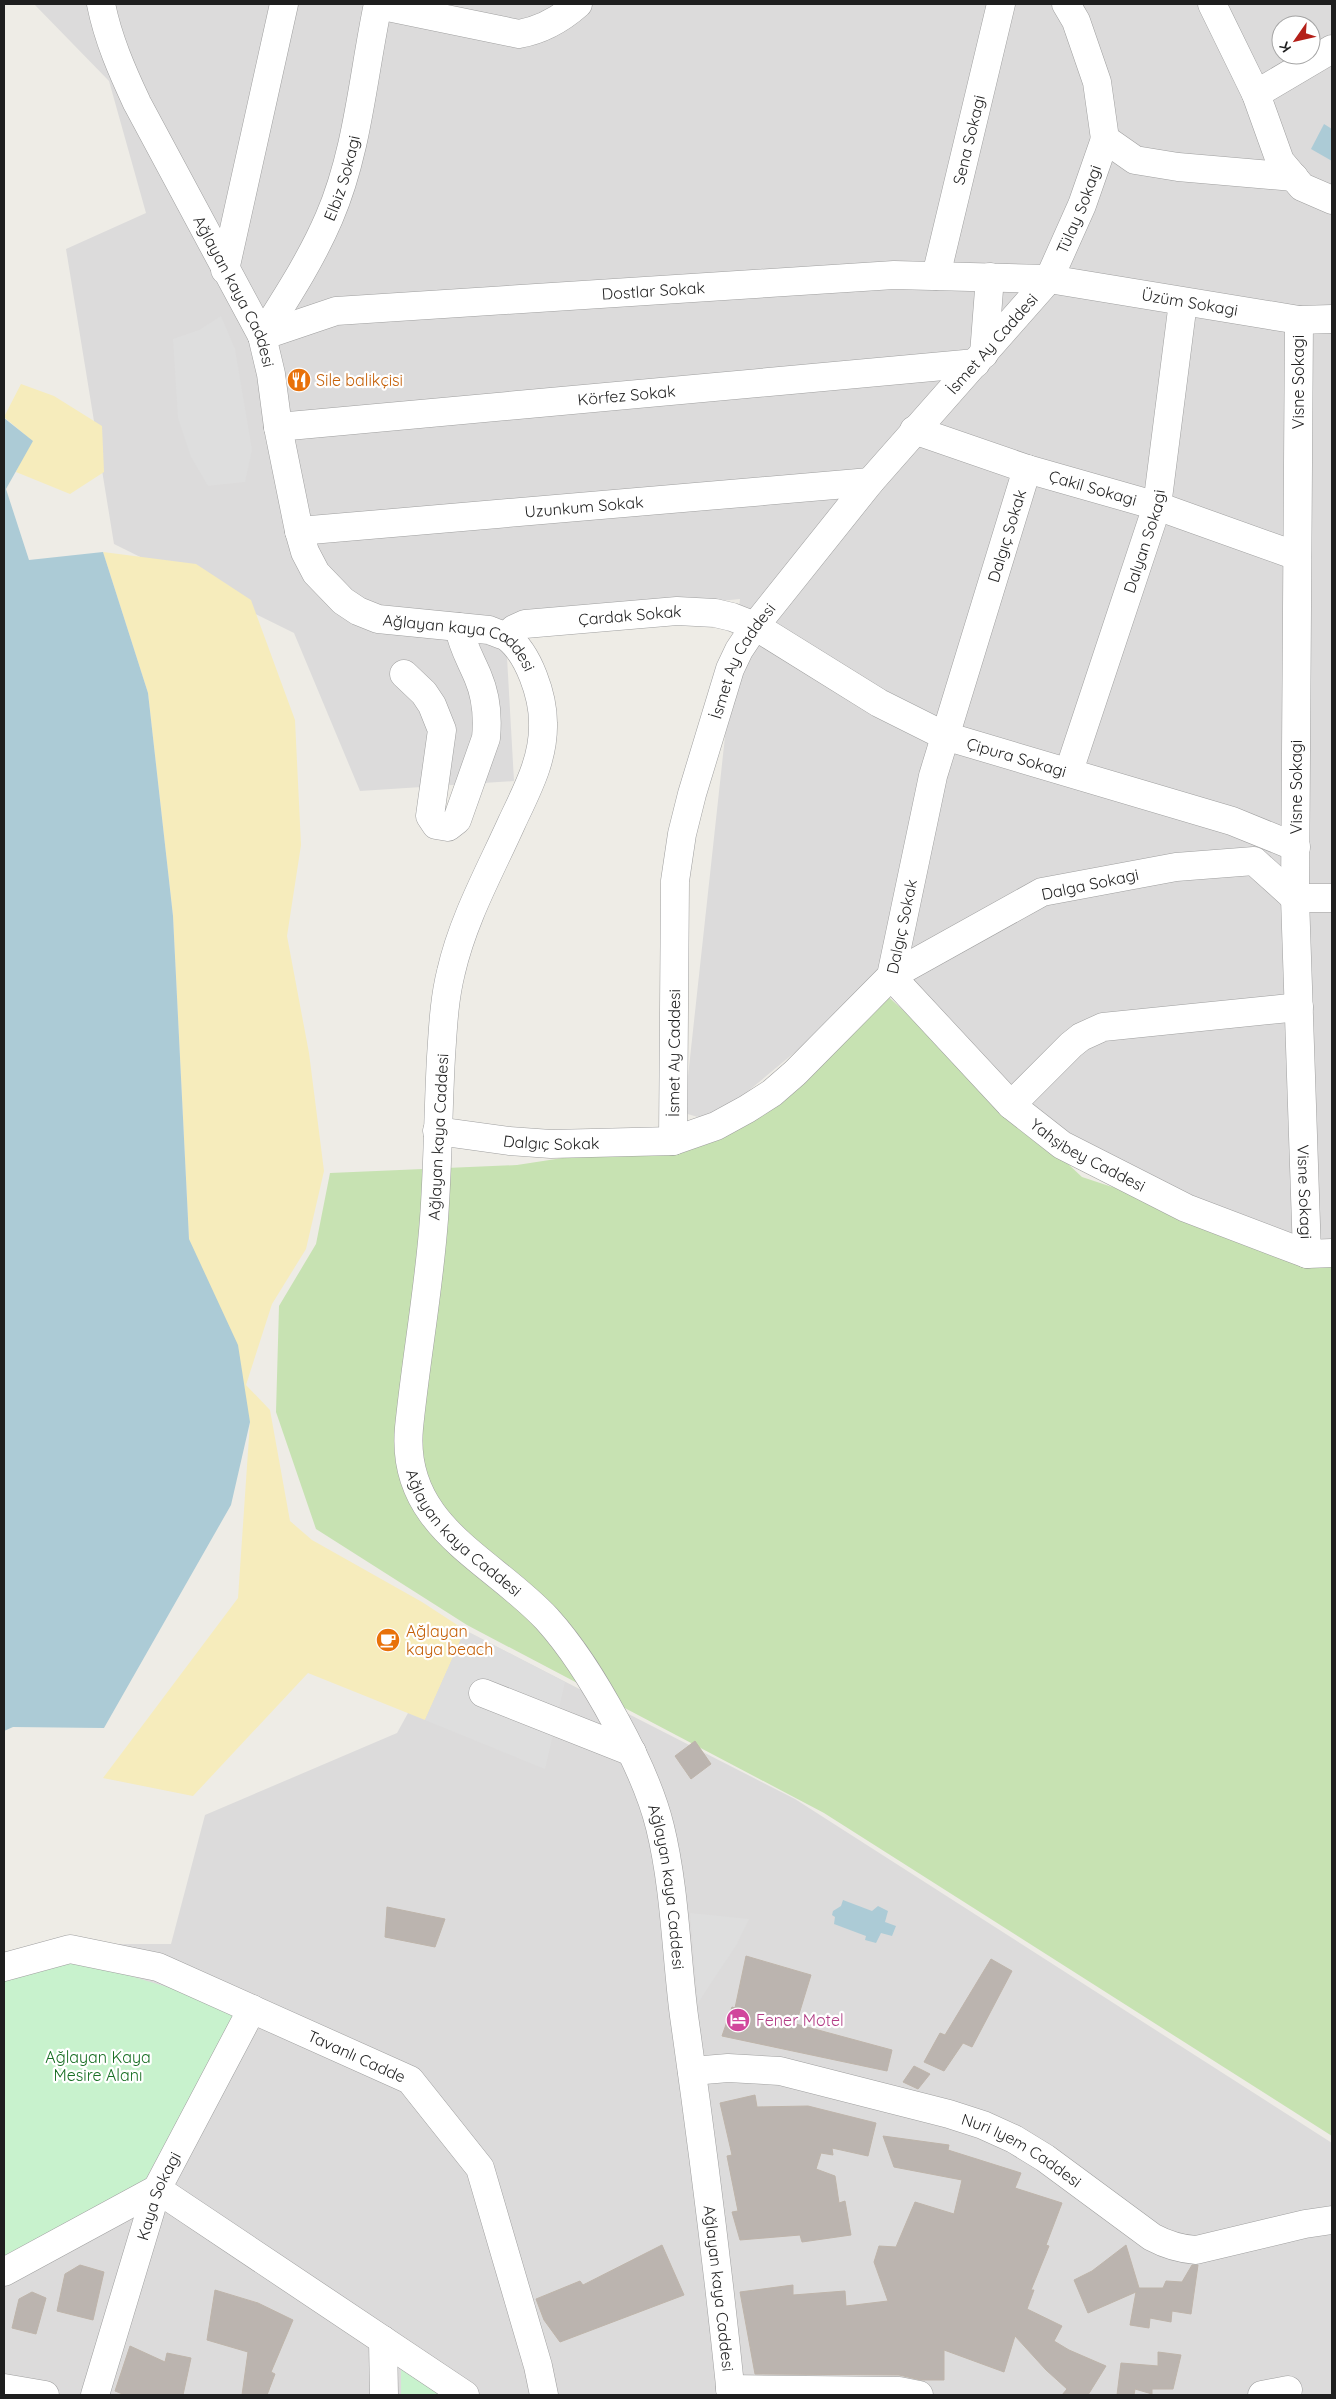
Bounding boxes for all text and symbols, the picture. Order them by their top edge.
north arrow [1271,15,1321,65]
text: K [1275,38,1295,56]
street label: Sena Sokagi [948,93,989,187]
street label: Elbiz Sokagi [319,133,364,224]
street label: Tülay Sokagi [1052,162,1105,257]
street label: Ağlayan kaya Caddesi [189,212,279,369]
street label: Dostlar Sokak [601,277,706,304]
street label: Üzüm Sokagi [1140,284,1240,320]
street label: İsmet Ay Caddesi [942,289,1042,398]
street label: Visne Sokagi [1288,335,1308,429]
restaurant icon: Sile balikçisi [286,367,312,393]
place label: Sile balikçisi [316,370,403,390]
street label: Körfez Sokak [577,381,676,409]
street label: Çakil Sokagi [1047,466,1139,510]
street label: Dalgıç Sokak [983,487,1030,585]
street label: Dalyan Sokagi [1119,488,1169,595]
street label: Uzunkum Sokak [524,491,644,522]
street label: İsmet Ay Caddesi [705,599,779,721]
street label: Çardak Sokak [577,601,682,629]
street label: Ağlayan kaya Caddesi [382,610,540,674]
street label: Çipura Sokagi [964,733,1069,781]
street label: Visne Sokagi [1286,740,1306,834]
street label: Dalga Sokagi [1040,864,1140,904]
street label: Dalgıç Sokak [882,877,921,976]
street label: İsmet Ay Caddesi [663,989,684,1117]
street label: Ağlayan kaya Caddesi [424,1053,452,1221]
street label: Yahşibey Caddesi [1026,1114,1149,1196]
street label: Dalgıç Sokak [502,1130,600,1154]
street label: Visne Sokagi [1293,1144,1316,1239]
street label: Ağlayan kaya Caddesi [402,1467,526,1601]
place label: Ağlayan kaya beach [406,1621,493,1659]
cafe icon: Ağlayan kaya beach [375,1627,401,1653]
street label: Ağlayan kaya Caddesi [644,1801,689,1970]
hotel icon: Fener Motel [725,2007,751,2033]
place label: Fener Motel [756,2010,844,2030]
street label: Tavanlı Cadde [305,2025,409,2087]
park label: Ağlayan Kaya Mesire Alanı [45,2047,151,2085]
street label: Nuri Iyem Caddesi [959,2109,1086,2192]
street label: Kaya Sokagi [132,2148,185,2243]
street label: Ağlayan kaya Caddesi [699,2204,738,2372]

